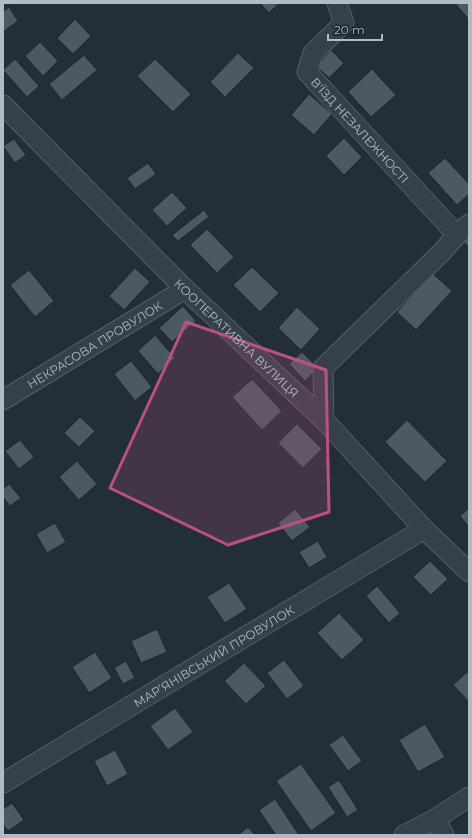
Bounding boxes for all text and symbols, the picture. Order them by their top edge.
scale bar [328,16,382,42]
text: 20 m [334,22,365,37]
street label: В'ЇЗД НЕЗАЛЕЖНОСТІ [308,74,413,186]
street label: КООПЕРАТИВНА ВУЛИЦЯ [172,275,302,400]
street label: НЕКРАСОВА ПРОВУЛОК [24,297,165,391]
street label: МАР’ЯНІВСЬКИЙ ПРОВУЛОК [131,601,297,710]

